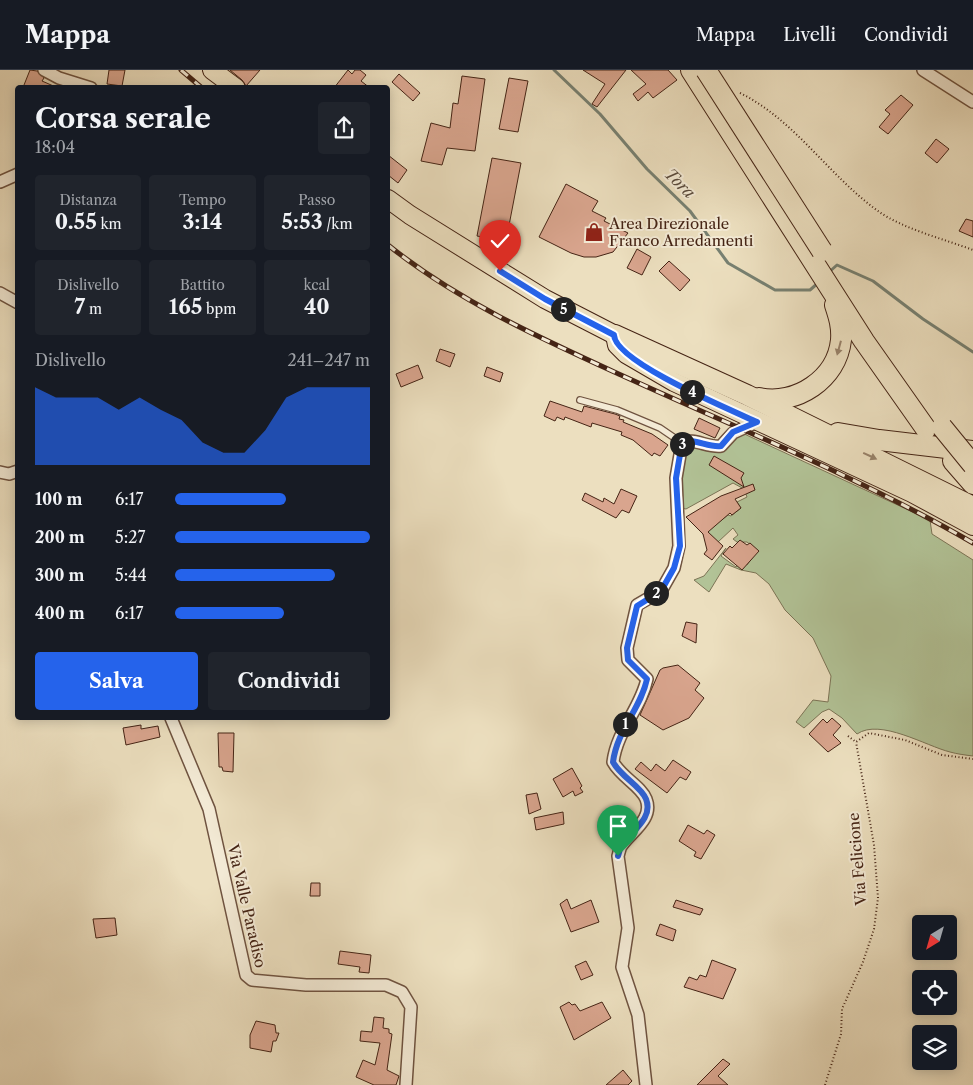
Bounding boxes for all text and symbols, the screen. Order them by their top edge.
text: Mappa [25,20,110,49]
text: Mappa [696,24,755,46]
text: Livelli [783,24,836,46]
text: Condividi [864,24,948,46]
text: Corsa serale [35,101,211,135]
button: share [318,102,370,154]
text: 18:04 [35,137,75,157]
water label: Tora [661,164,700,203]
text: Distanza [60,191,117,209]
text: Tempo [179,191,226,209]
text: Passo [298,191,335,209]
text: 0.55 [55,209,97,234]
text: 3:14 [182,209,222,234]
text: 5:53 [281,209,323,234]
place label: Area Direzionale Franco Arredamenti [608,214,754,250]
text: km [97,215,122,233]
text: /km [323,215,352,233]
pin [479,220,521,271]
shop icon: Area Direzionale Franco Arredamenti [583,221,605,243]
icon: check [486,227,514,255]
text: Dislivello [57,276,119,294]
text: Battito [180,276,225,294]
text: kcal [304,276,330,294]
text: 7 [74,294,85,319]
text: 165 [169,294,202,319]
text: 40 [304,294,330,319]
pin: 5 [550,296,576,322]
text: m [85,300,102,318]
text: bpm [202,300,236,318]
text: 5 [560,300,567,318]
one-way arrow [834,341,842,356]
text: Dislivello [35,350,106,370]
text: 241–247 m [287,350,370,370]
pin: 4 [680,380,704,404]
text: 4 [688,383,697,401]
pin: 3 [670,432,694,456]
text: 3 [679,435,686,453]
one-way arrow [863,453,877,461]
text: 100 m [35,489,82,509]
text: 6:17 [115,489,143,509]
text: 200 m [35,527,85,547]
text: 5:27 [115,527,145,547]
text: 300 m [35,565,84,585]
text: 5:44 [115,565,147,585]
pin: 2 [644,580,668,606]
text: 2 [652,584,661,602]
text: 400 m [35,603,85,623]
text: 6:17 [115,603,143,623]
button: Salva [35,652,198,710]
button: Condividi [208,652,370,710]
pin: 1 [612,712,638,736]
text: 1 [622,715,629,733]
pin [597,805,639,856]
icon: arrive [604,812,632,840]
street label: Via Felicione [843,812,871,907]
street label: Via Valle Paradiso [223,841,270,970]
north arrow [912,915,958,960]
map controls [912,915,957,1070]
button: locate [912,970,957,1015]
button: layers [912,1025,957,1070]

